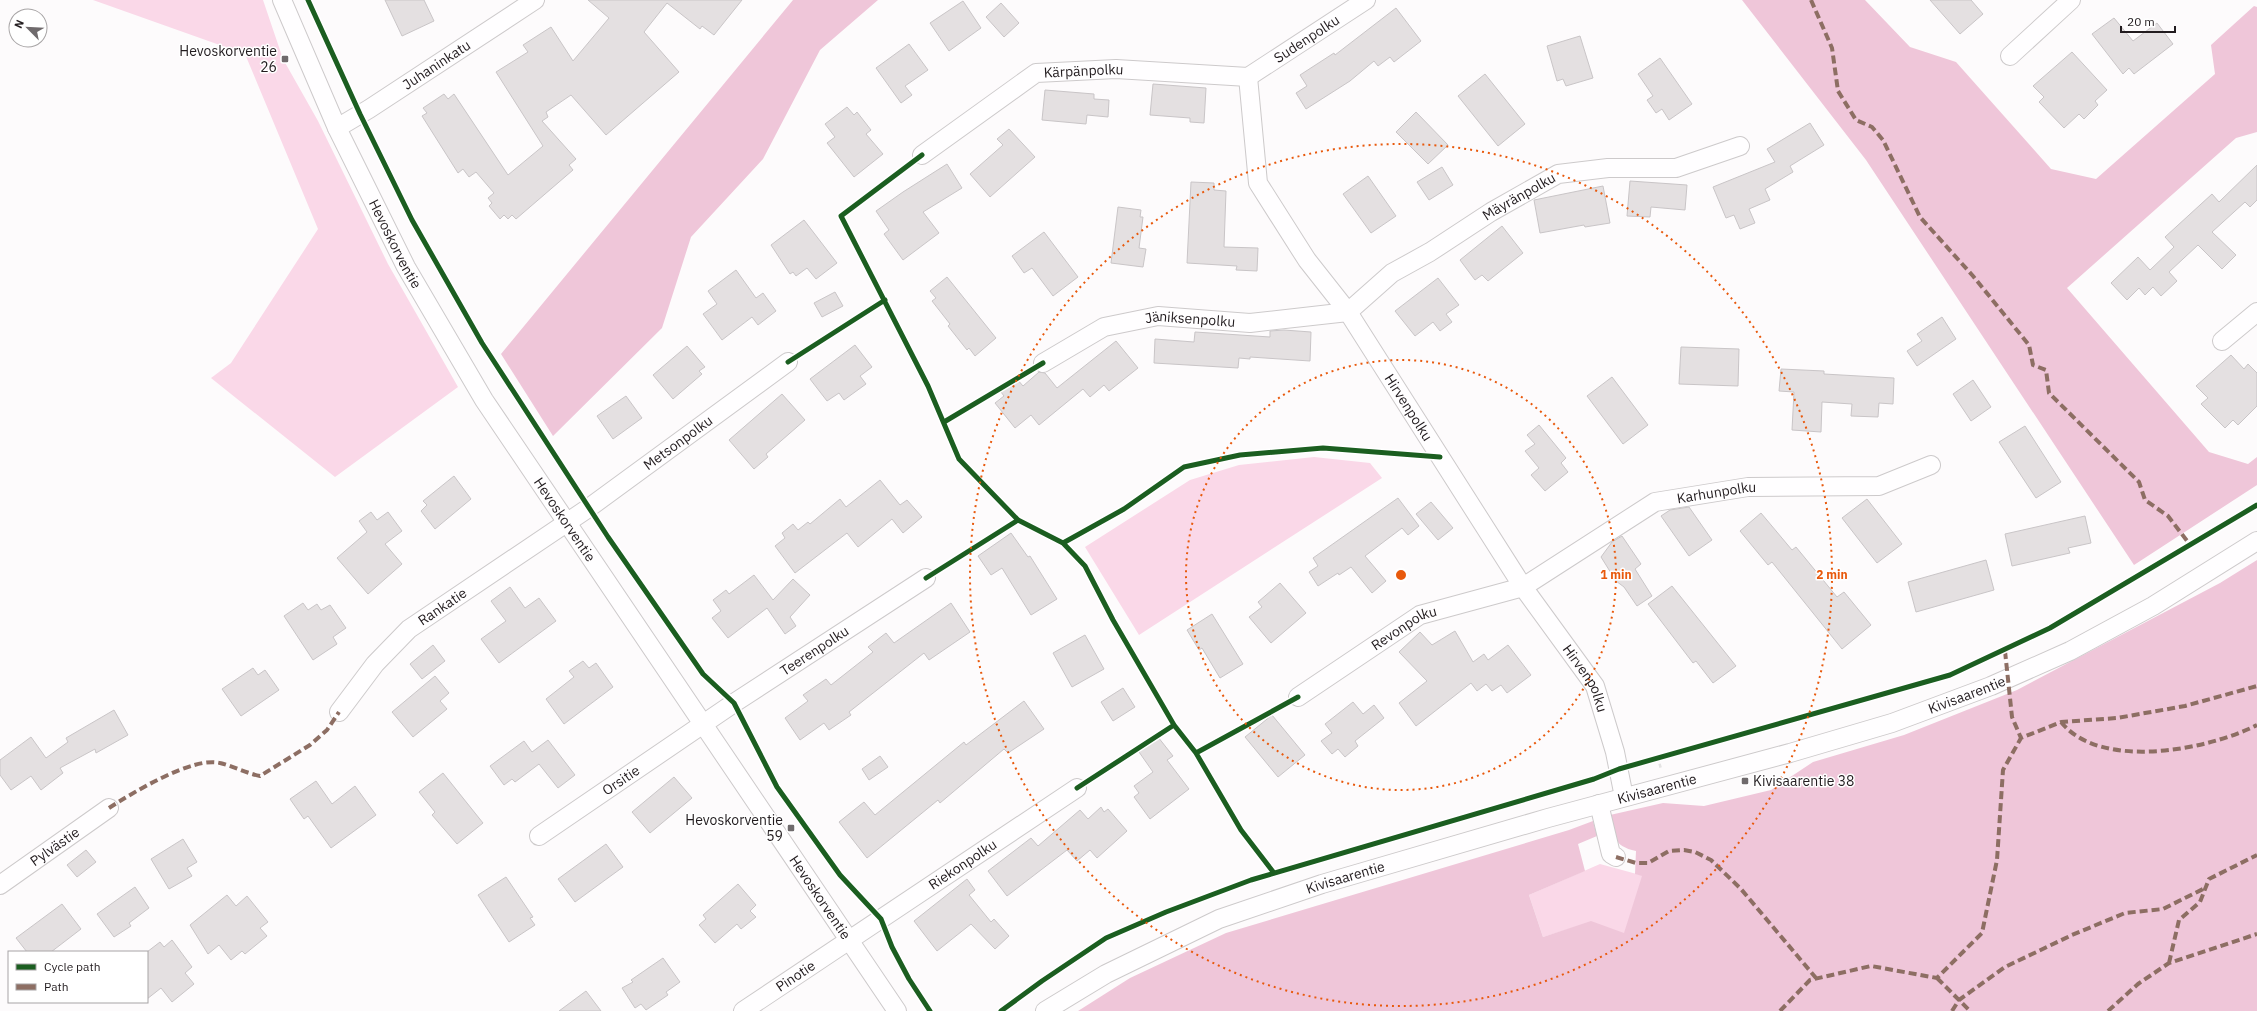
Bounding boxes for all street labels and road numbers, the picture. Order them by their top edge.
street label: Sudenpolku [1270,11,1343,67]
street label: Juhaninkatu [399,36,474,93]
street label: Kärpänpolku [1043,60,1124,82]
street label: Mäyränpolku [1479,168,1559,224]
street label: Hevoskorventie [365,196,426,292]
street label: Jäniksenpolku [1143,307,1236,331]
street label: Hirvenpolku [1381,370,1437,444]
street label: Metsonpolku [640,411,716,474]
street label: Hevoskorventie [530,474,600,565]
street label: Karhunpolku [1675,478,1756,507]
street label: Rankatie [414,583,471,629]
street label: Revonpolku [1368,602,1439,654]
street label: Teerenpolku [777,622,852,680]
street label: Hirvenpolku [1559,641,1611,714]
street label: Kivisaarentie [1926,672,2009,718]
street label: Orsitie [599,761,643,799]
street label: Kivisaarentie [1615,769,1699,808]
street label: Pylvästie [27,823,83,870]
street label: Riekonpolku [925,835,1000,894]
street label: Hevoskorventie [785,852,855,943]
street label: Kivisaarentie [1303,857,1387,898]
street label: Pinotie [772,956,819,996]

